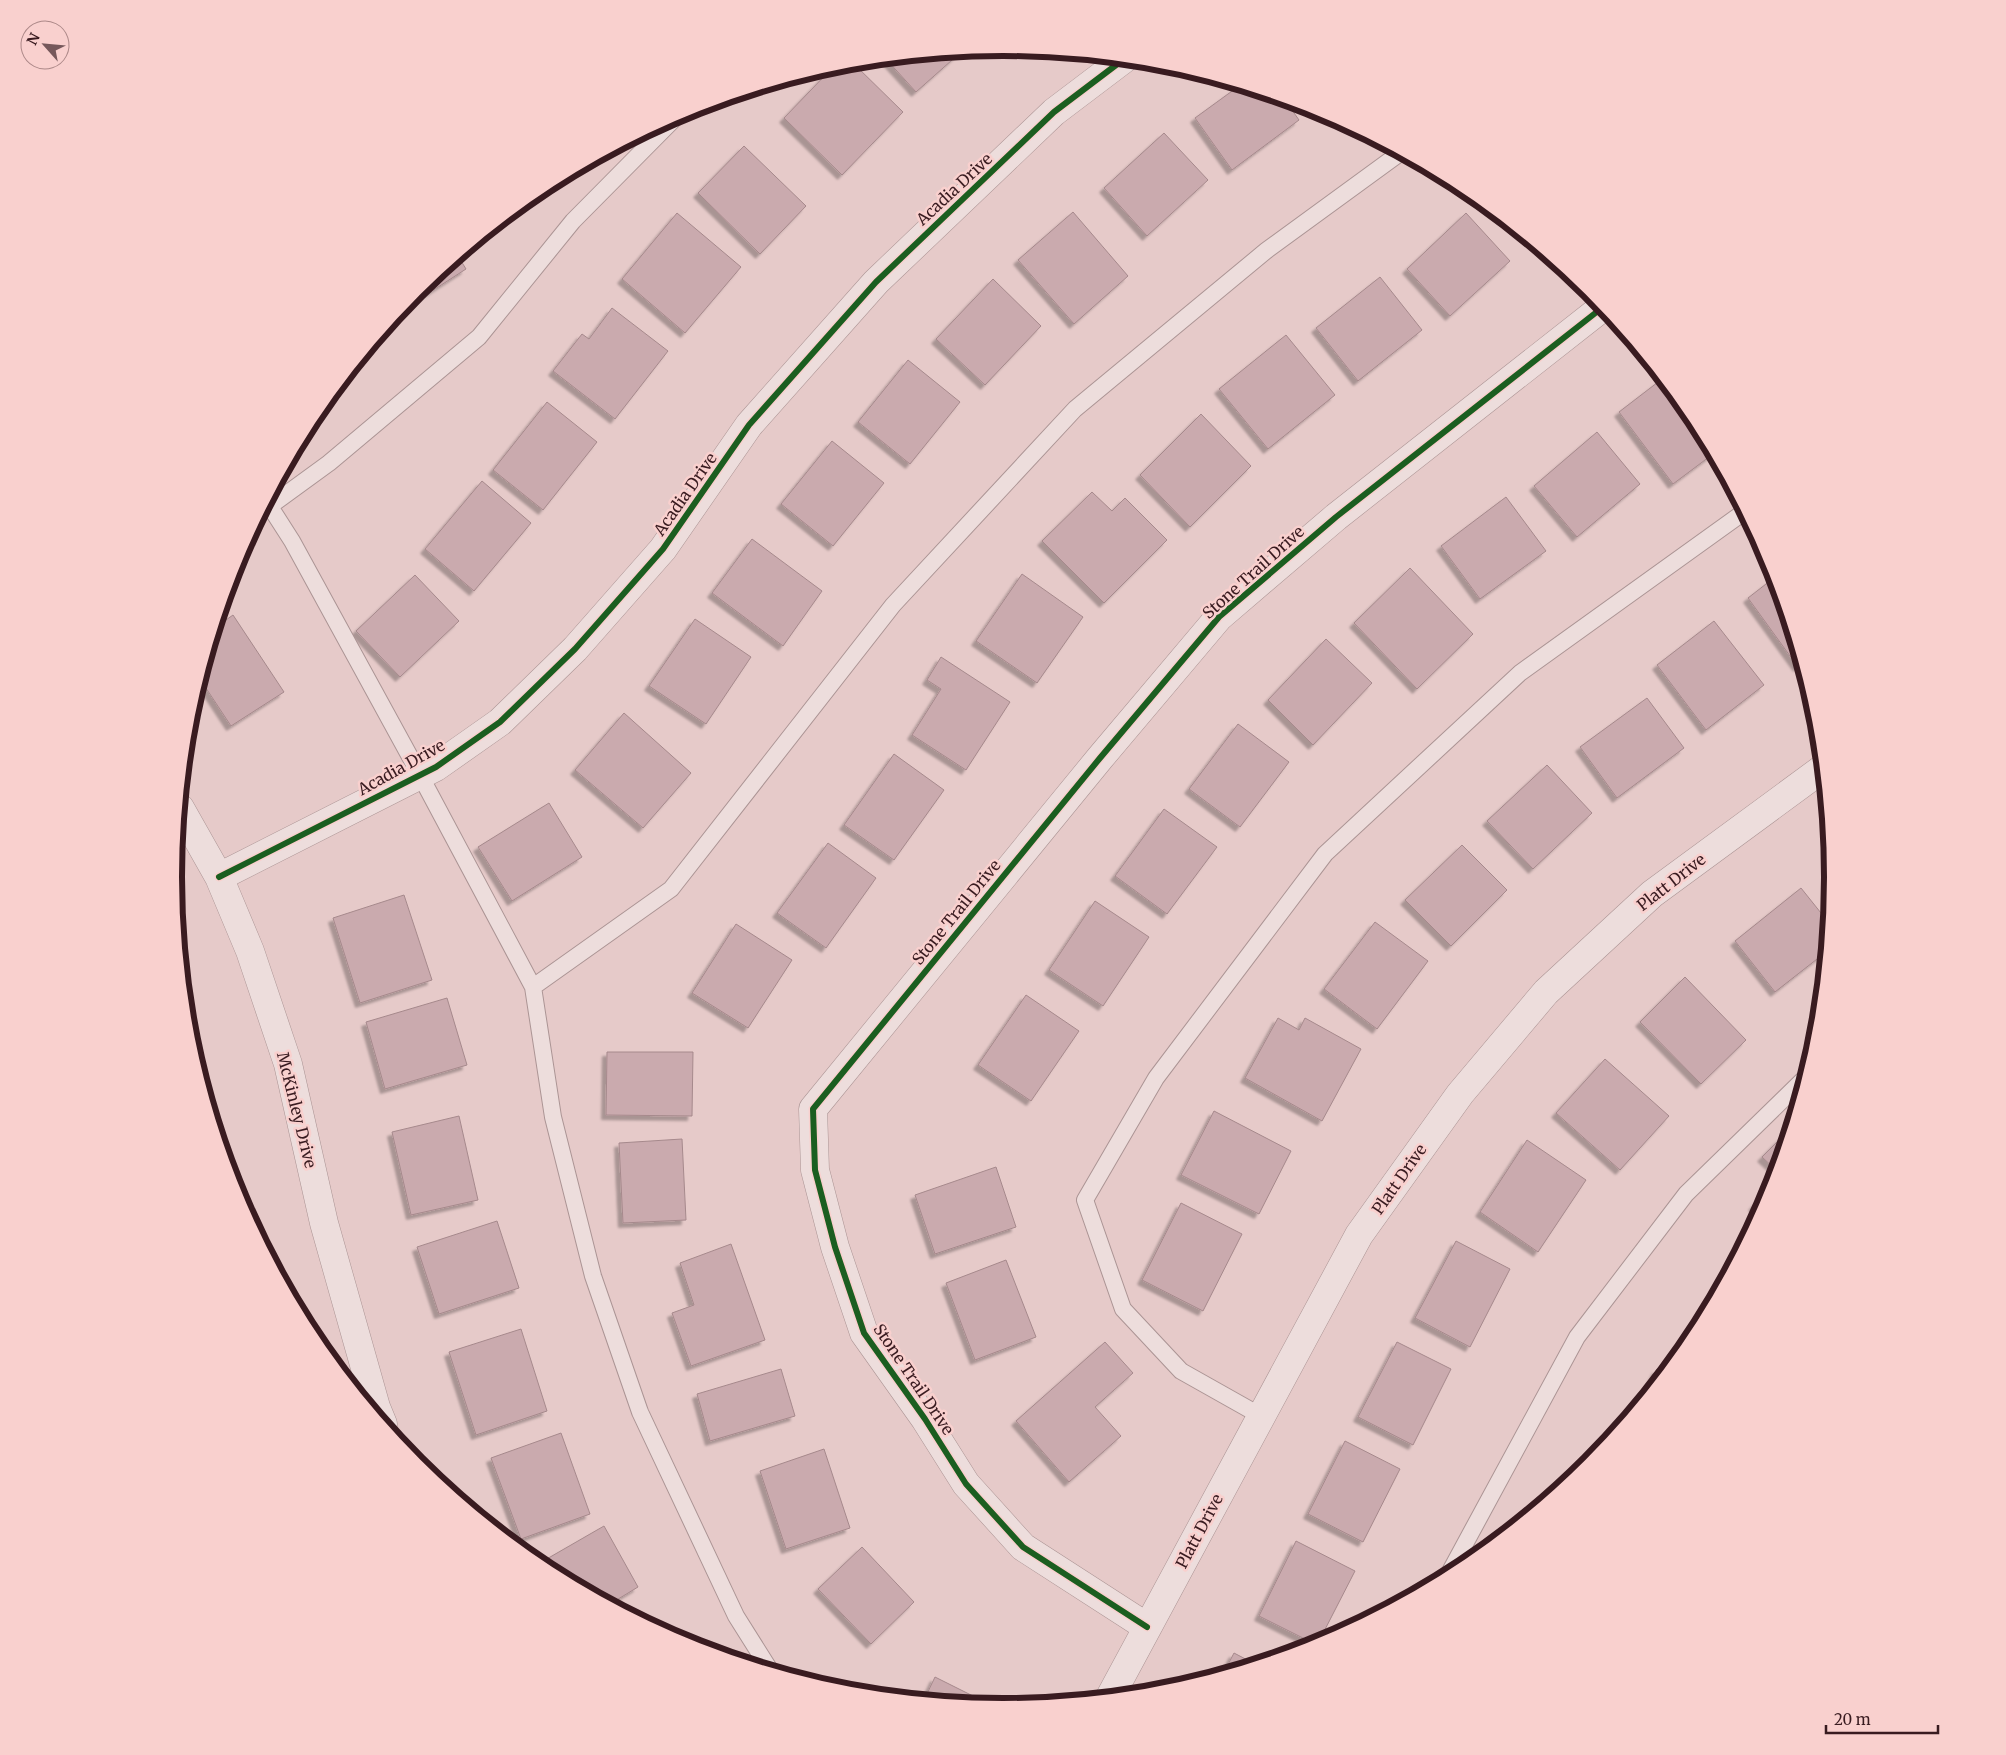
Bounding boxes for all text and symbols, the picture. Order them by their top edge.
north arrow [20,20,70,70]
text: N [23,30,44,48]
street label: Acadia Drive [911,149,996,230]
street label: Acadia Drive [649,449,721,540]
street label: Stone Trail Drive [1198,521,1308,623]
street label: Acadia Drive [353,735,448,800]
street label: Platt Drive [1633,849,1709,915]
street label: Stone Trail Drive [907,855,1005,969]
street label: McKinley Drive [273,1050,321,1170]
street label: Platt Drive [1367,1140,1431,1218]
street label: Stone Trail Drive [869,1320,959,1438]
street label: Platt Drive [1171,1490,1227,1572]
scale bar [1826,1702,1938,1734]
text: 20 m [1834,1710,1871,1729]

